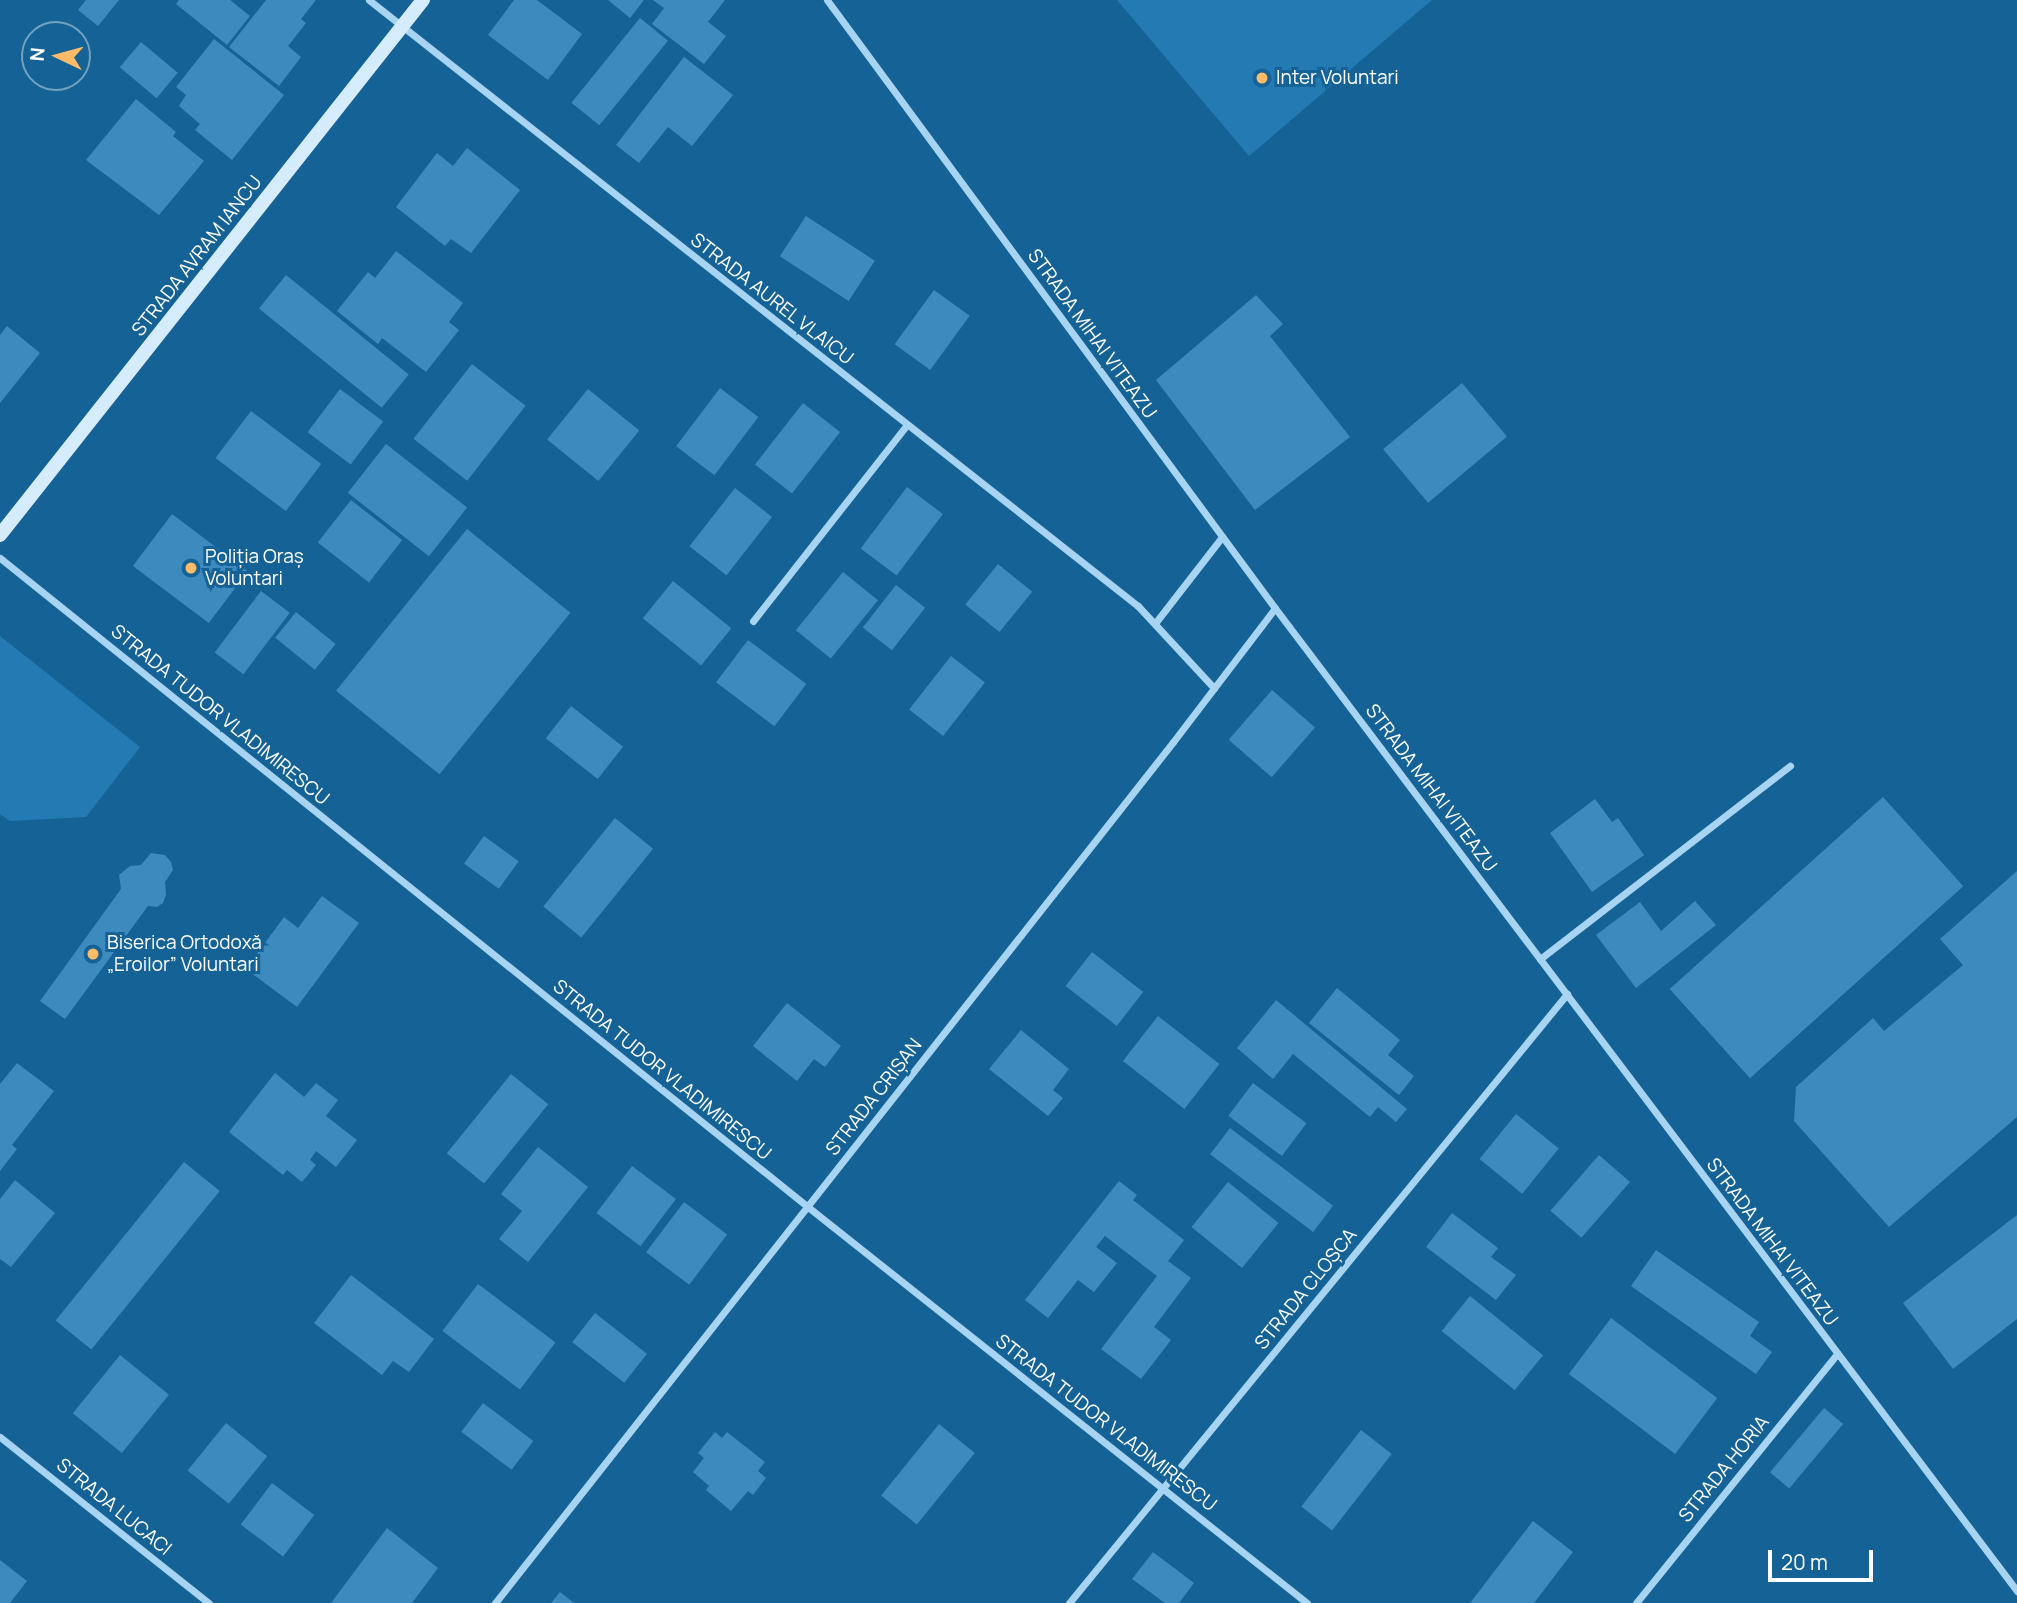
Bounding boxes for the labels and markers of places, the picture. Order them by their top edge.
place label: Inter Voluntari [1276,67,1399,89]
marker: Inter Voluntari [1254,70,1270,86]
place label: Poliția Oraș Voluntari [205,546,304,590]
marker: Poliția Oraș Voluntari [183,560,199,576]
place label: Biserica Ortodoxă „Eroilor” Voluntari [107,932,262,976]
marker: Biserica Ortodoxă „Eroilor” Voluntari [85,946,101,962]

